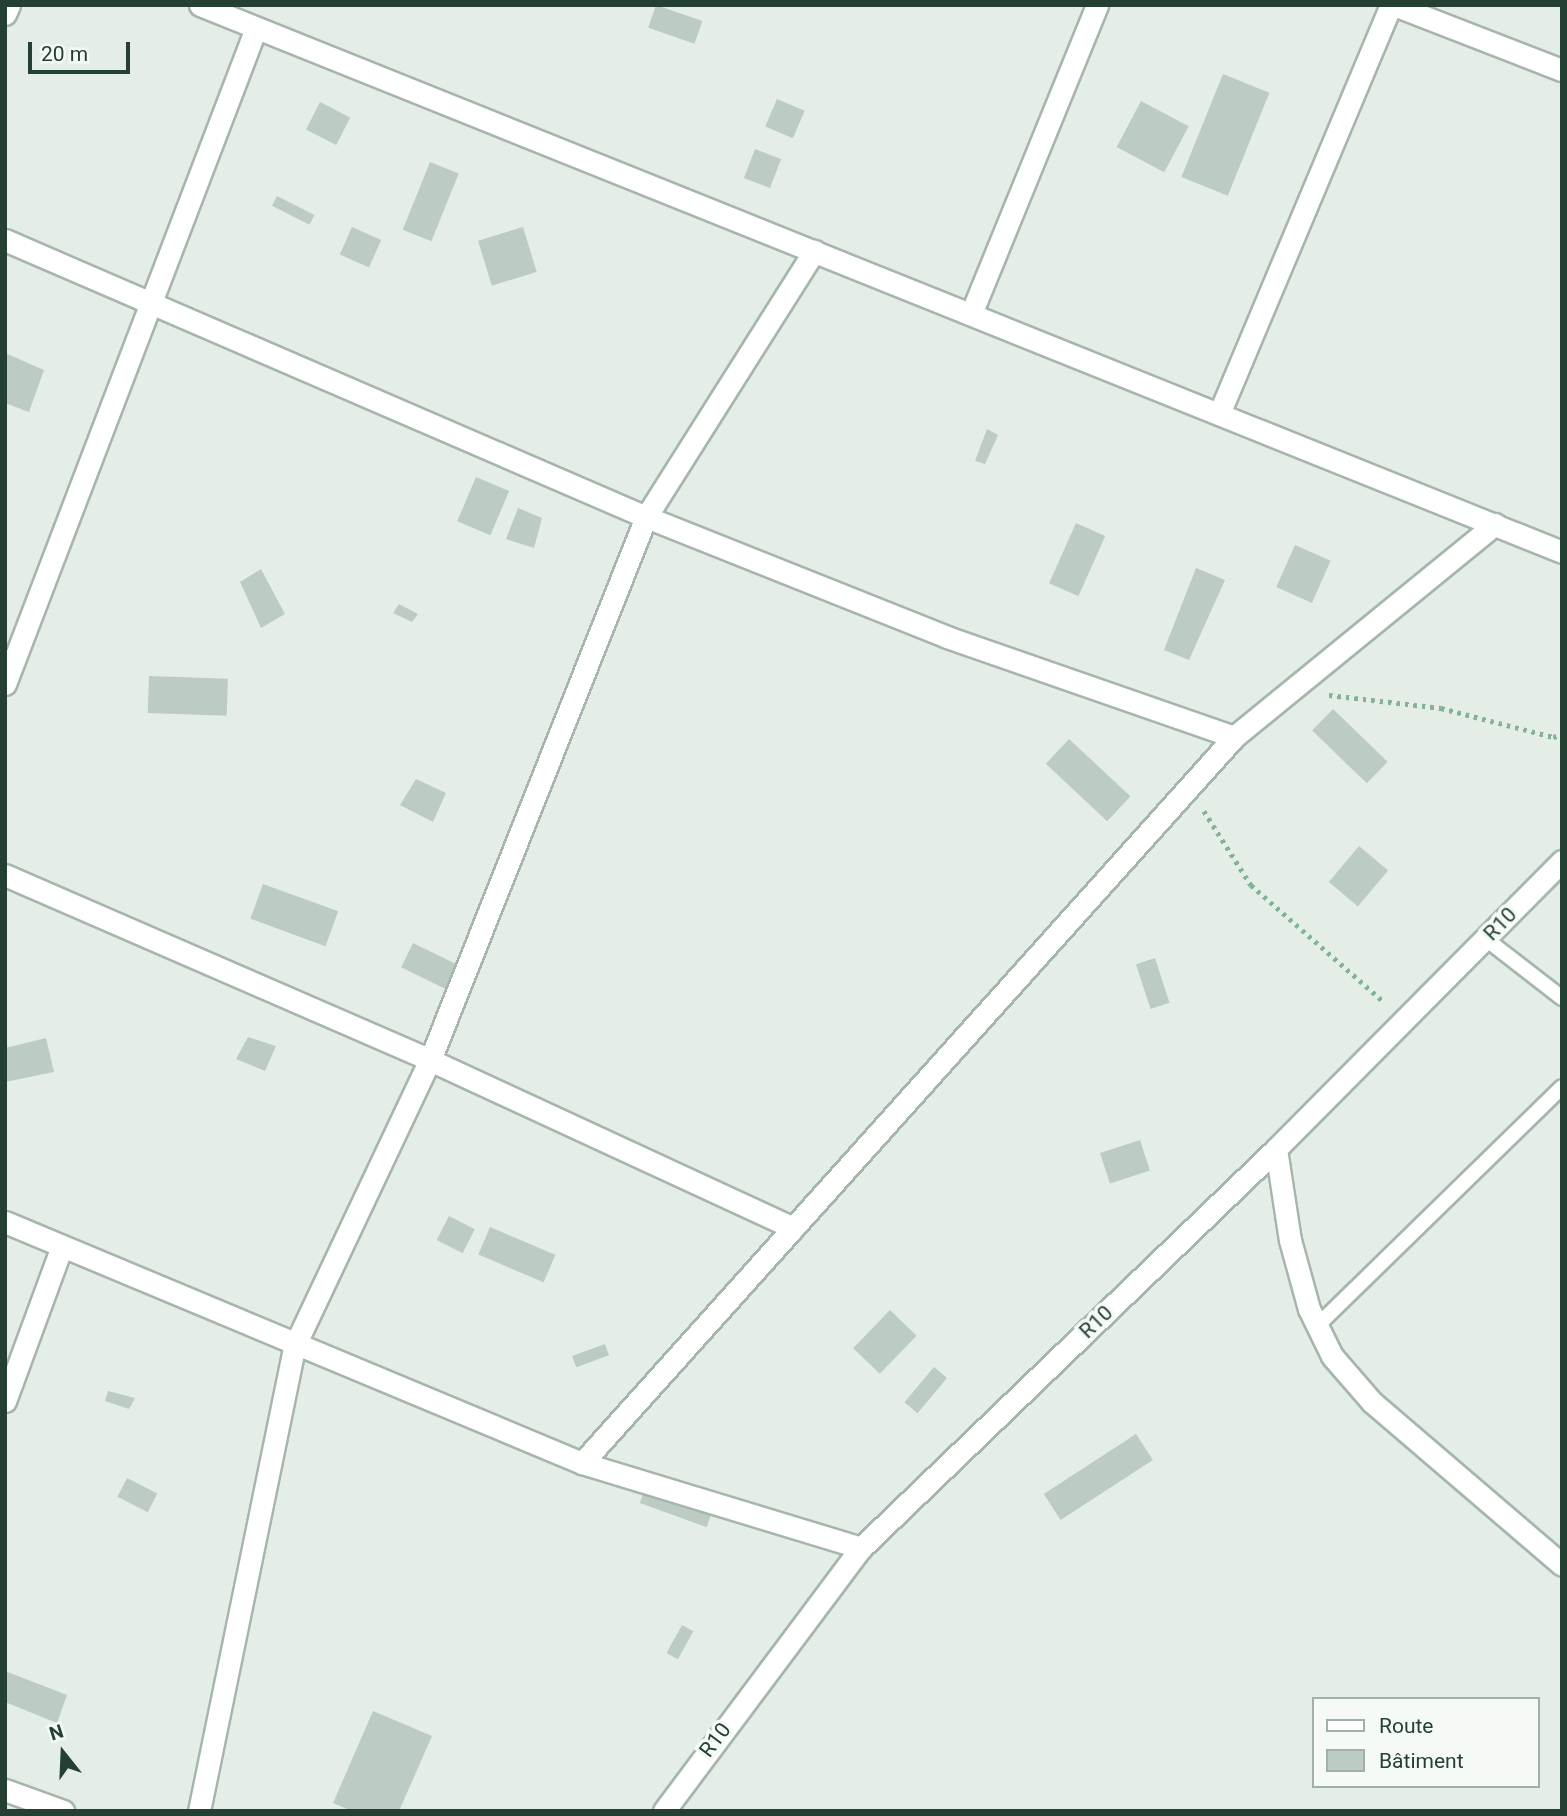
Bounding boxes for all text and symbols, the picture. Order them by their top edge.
scale bar [32,28,133,72]
text: 20 m [41,42,88,66]
street label: R10 [1478,902,1522,946]
street label: R10 [1074,1300,1118,1344]
legend [1312,1697,1539,1788]
text: Route [1379,1714,1434,1738]
north arrow [28,1718,98,1788]
street label: R10 [694,1718,736,1762]
text: N [46,1720,66,1746]
text: Bâtiment [1379,1749,1464,1773]

